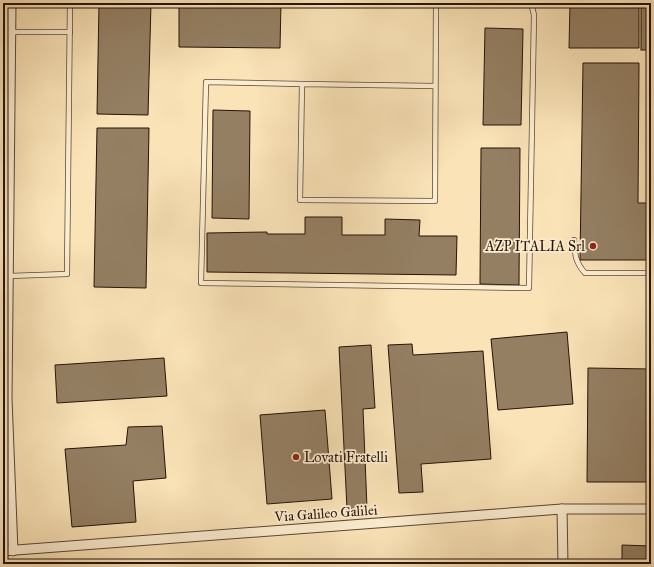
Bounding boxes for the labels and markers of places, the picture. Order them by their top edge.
place label: AZP ITALIA Srl [484,238,585,255]
marker: AZP ITALIA Srl [588,241,598,251]
place label: Lovati Fratelli [304,449,388,466]
marker: Lovati Fratelli [291,452,301,462]

